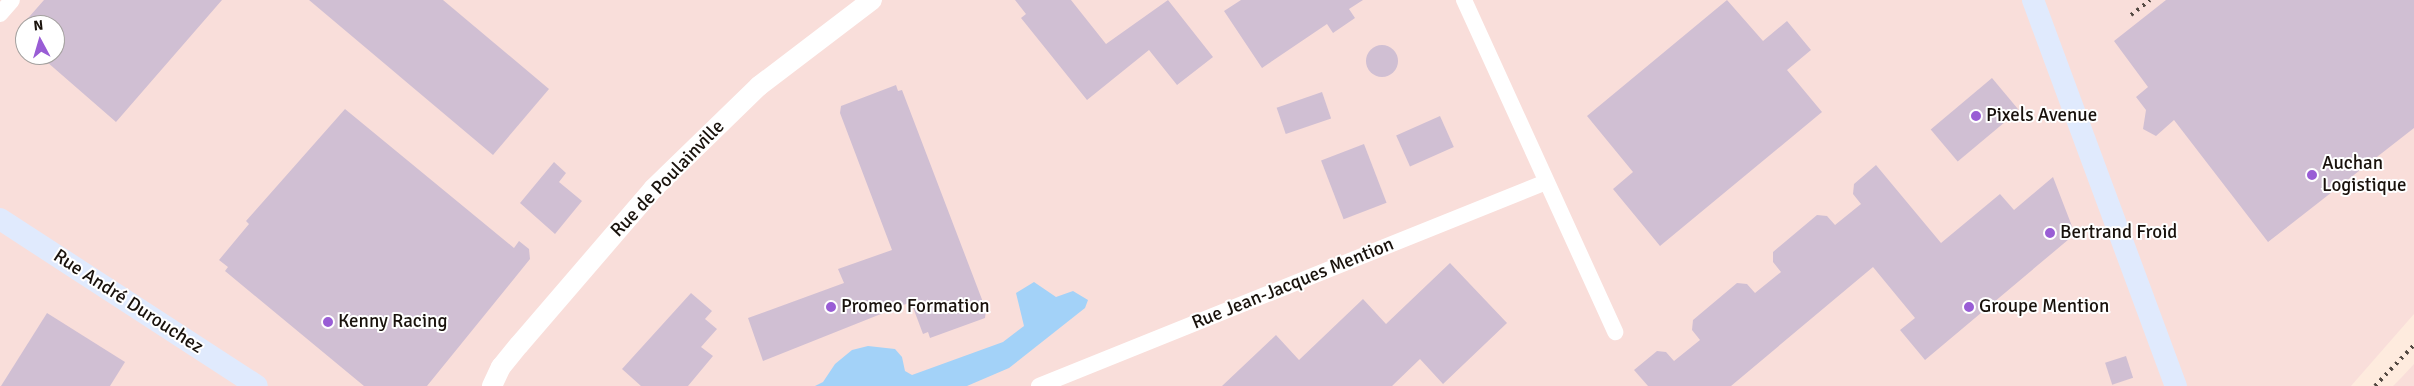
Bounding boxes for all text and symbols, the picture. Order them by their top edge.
north arrow [15,15,65,65]
text: N [33,17,44,35]
place label: Pixels Avenue [1986,105,2097,127]
marker: Pixels Avenue [1970,110,1982,122]
street label: Rue de Poulainville [606,116,730,242]
place label: Auchan Logistique [2322,153,2407,197]
marker: Auchan Logistique [2306,169,2318,181]
place label: Bertrand Froid [2060,222,2177,244]
marker: Bertrand Froid [2044,227,2056,239]
street label: Rue Jean-Jacques Mention [1189,233,1397,335]
street label: Rue André Durouchez [49,245,207,359]
place label: Promeo Formation [841,296,990,318]
place label: Groupe Mention [1979,296,2109,318]
marker: Promeo Formation [825,301,837,313]
marker: Groupe Mention [1963,301,1975,313]
place label: Kenny Racing [338,311,448,333]
marker: Kenny Racing [322,316,334,328]

